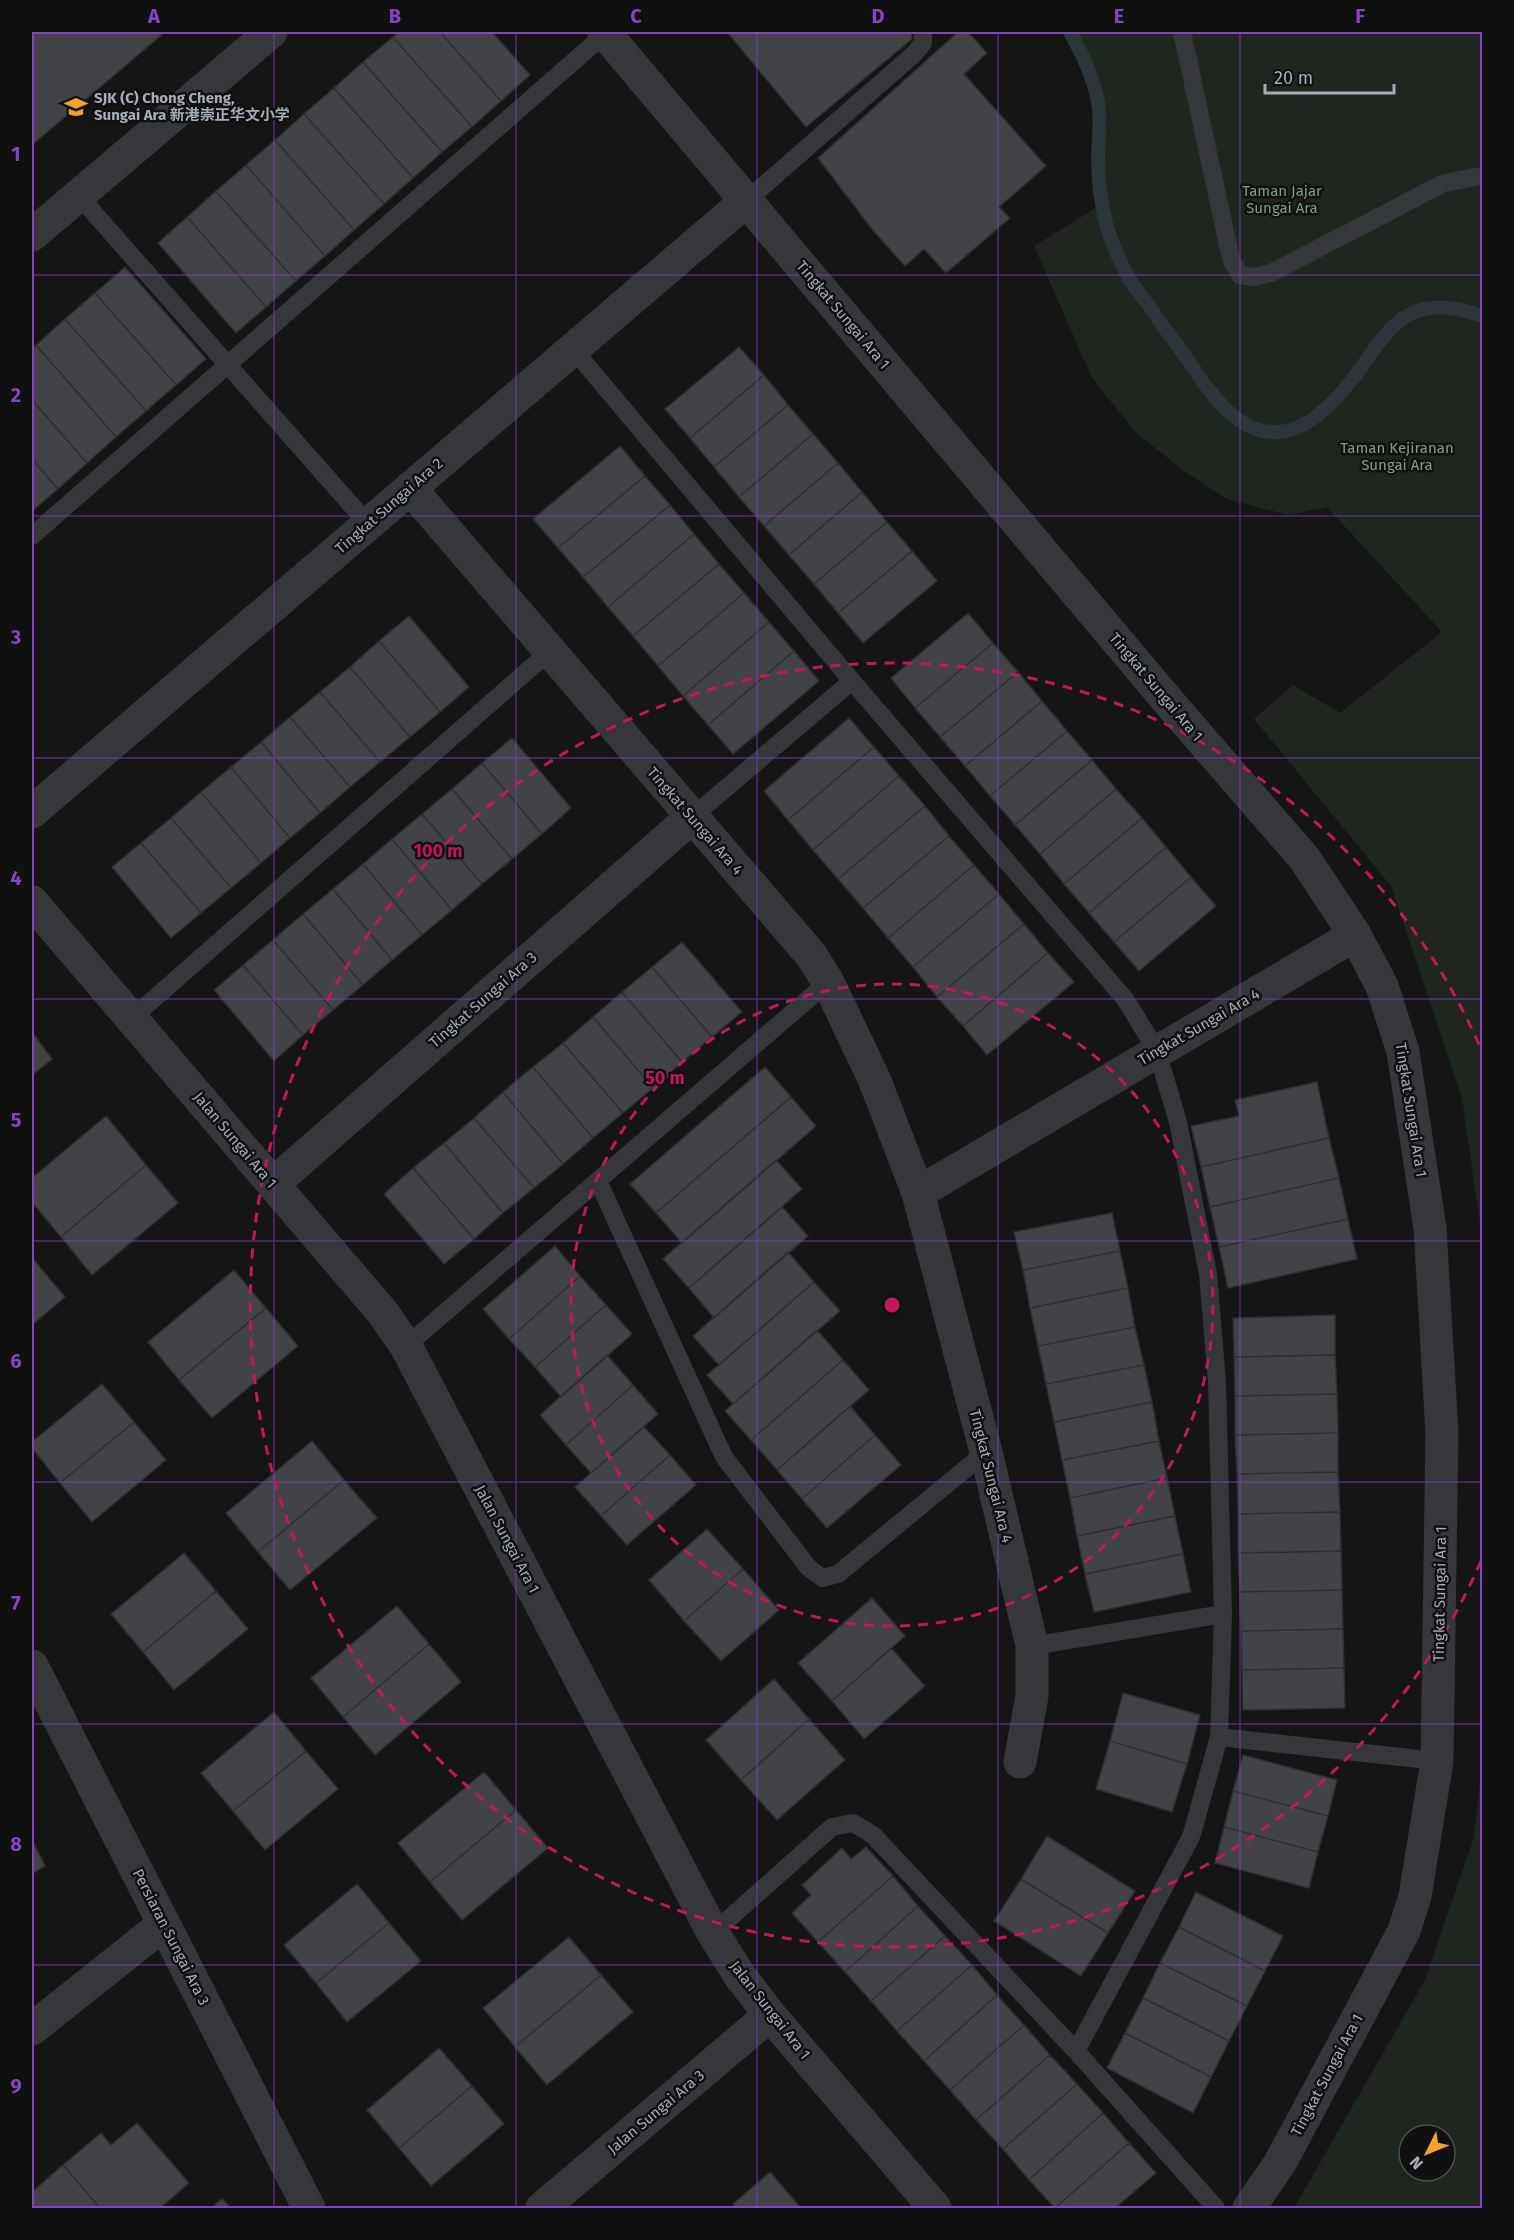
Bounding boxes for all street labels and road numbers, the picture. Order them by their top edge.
street label: Tingkat Sungai Ara 1 [793,257,893,373]
street label: Tingkat Sungai Ara 2 [332,454,446,558]
street label: Tingkat Sungai Ara 1 [1106,629,1206,745]
street label: Tingkat Sungai Ara 4 [643,763,747,879]
street label: Tingkat Sungai Ara 3 [426,948,540,1052]
street label: Tingkat Sungai Ara 4 [1135,985,1263,1069]
street label: Tingkat Sungai Ara 1 [1392,1042,1430,1178]
street label: Jalan Sungai Ara 1 [190,1088,280,1192]
street label: Tingkat Sungai Ara 4 [966,1407,1016,1545]
street label: Jalan Sungai Ara 1 [471,1482,543,1596]
street label: Tingkat Sungai Ara 1 [1430,1526,1450,1662]
street label: Persiaran Sungai Ara 3 [129,1866,213,2008]
street label: Jalan Sungai Ara 1 [726,1957,814,2063]
street label: Tingkat Sungai Ara 1 [1287,2011,1367,2139]
street label: Jalan Sungai Ara 3 [604,2066,708,2158]

